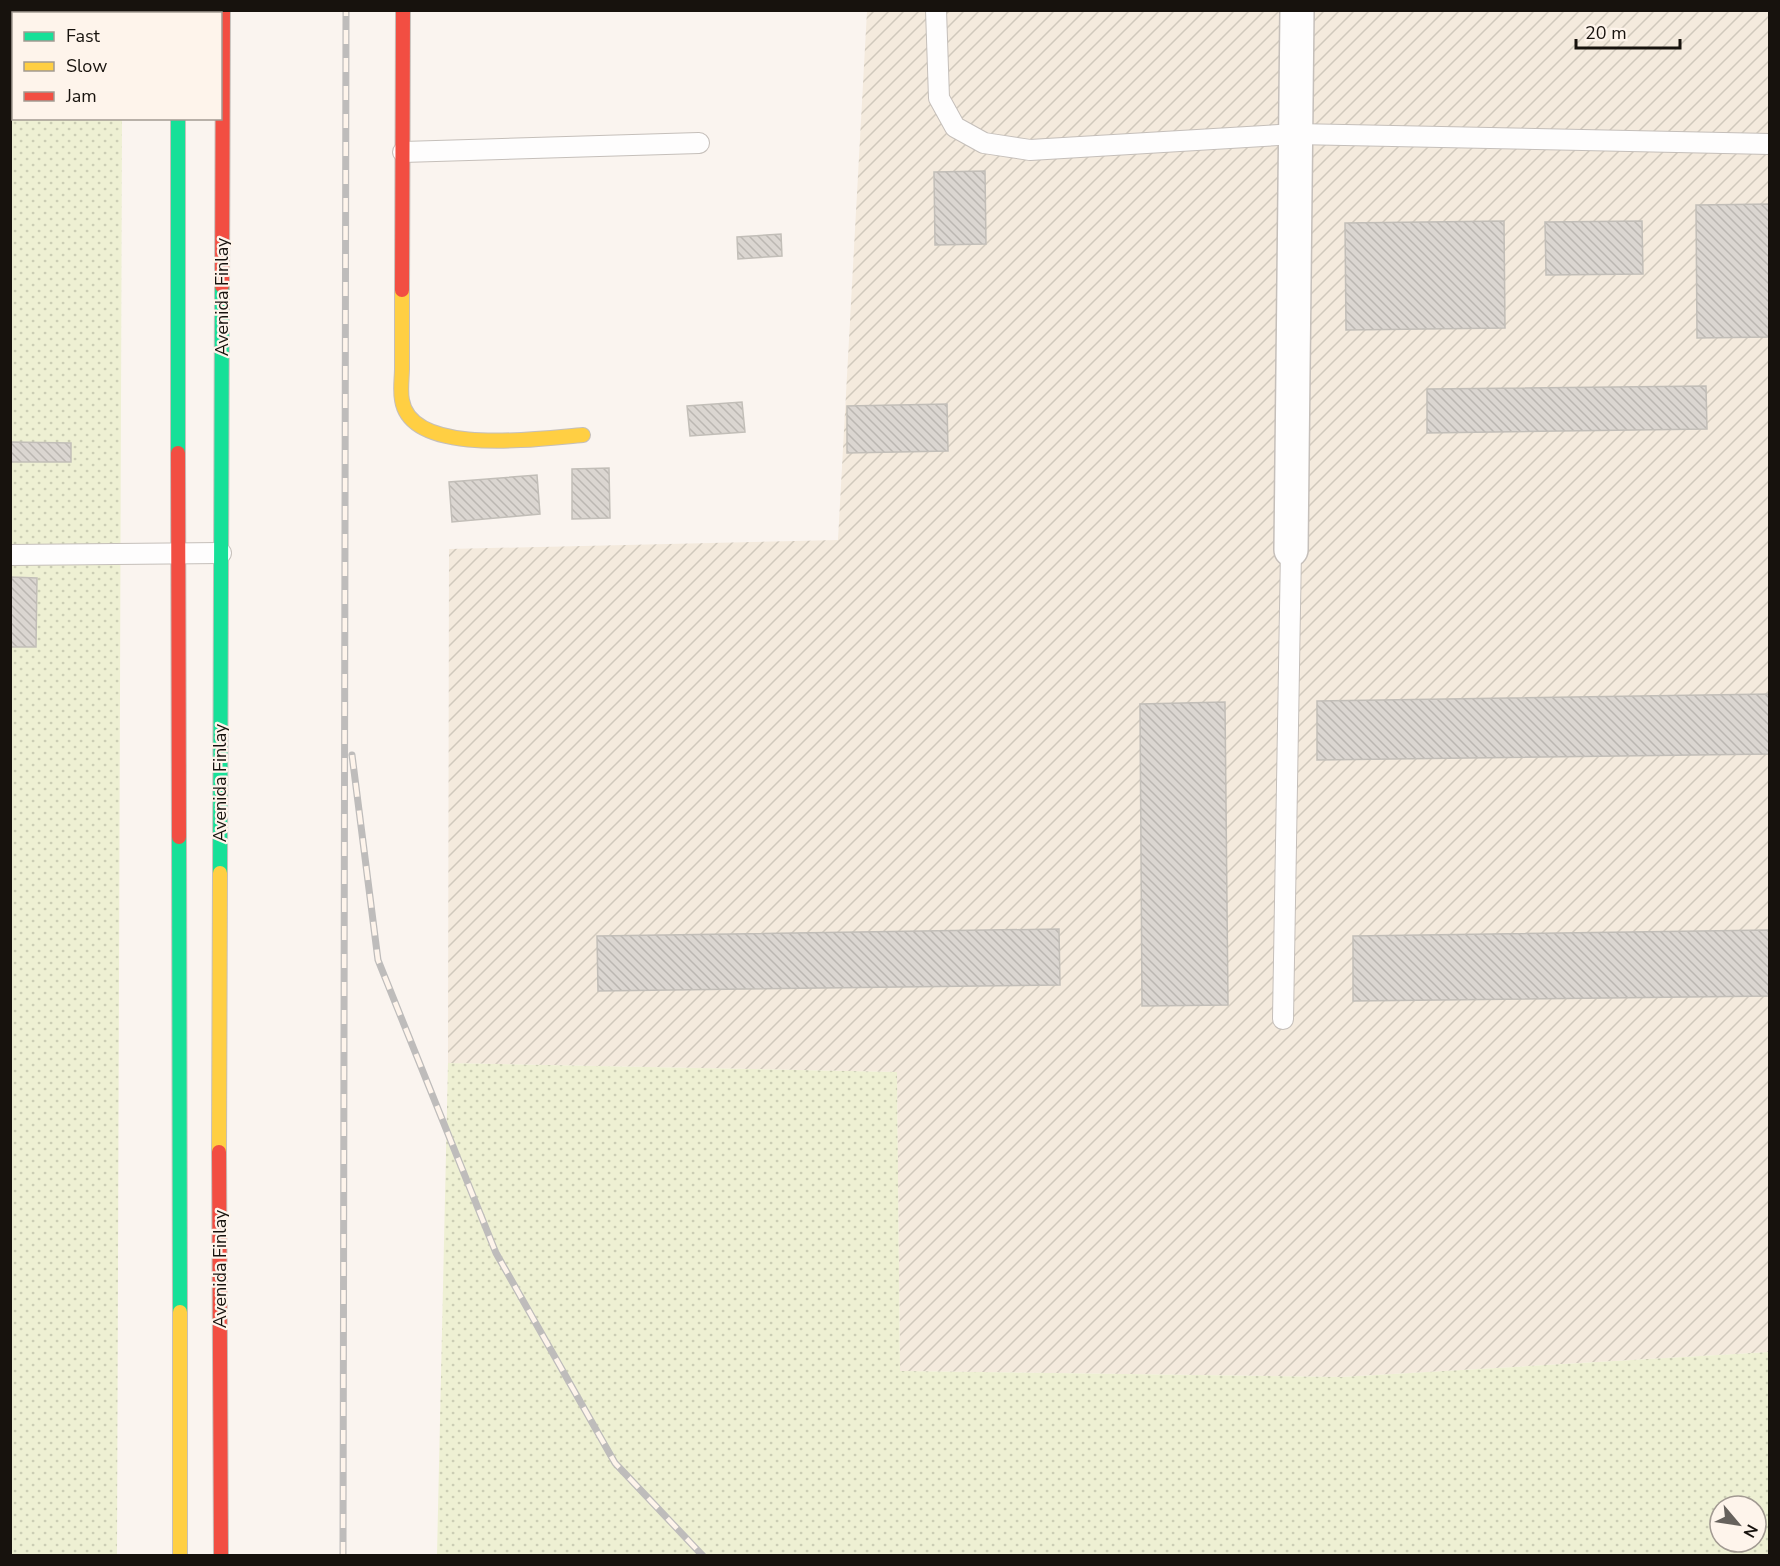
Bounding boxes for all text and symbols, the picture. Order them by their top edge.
legend [12,12,222,120]
scale bar [1576,12,1680,50]
text: 20 m [1585,21,1627,45]
text: Fast [66,24,101,48]
text: Slow [66,54,107,78]
text: Jam [65,84,97,108]
street label: Avenida Finlay [210,237,234,356]
street label: Avenida Finlay [208,723,232,842]
street label: Avenida Finlay [208,1209,232,1328]
north arrow [1708,1494,1768,1554]
text: N [1738,1520,1763,1541]

